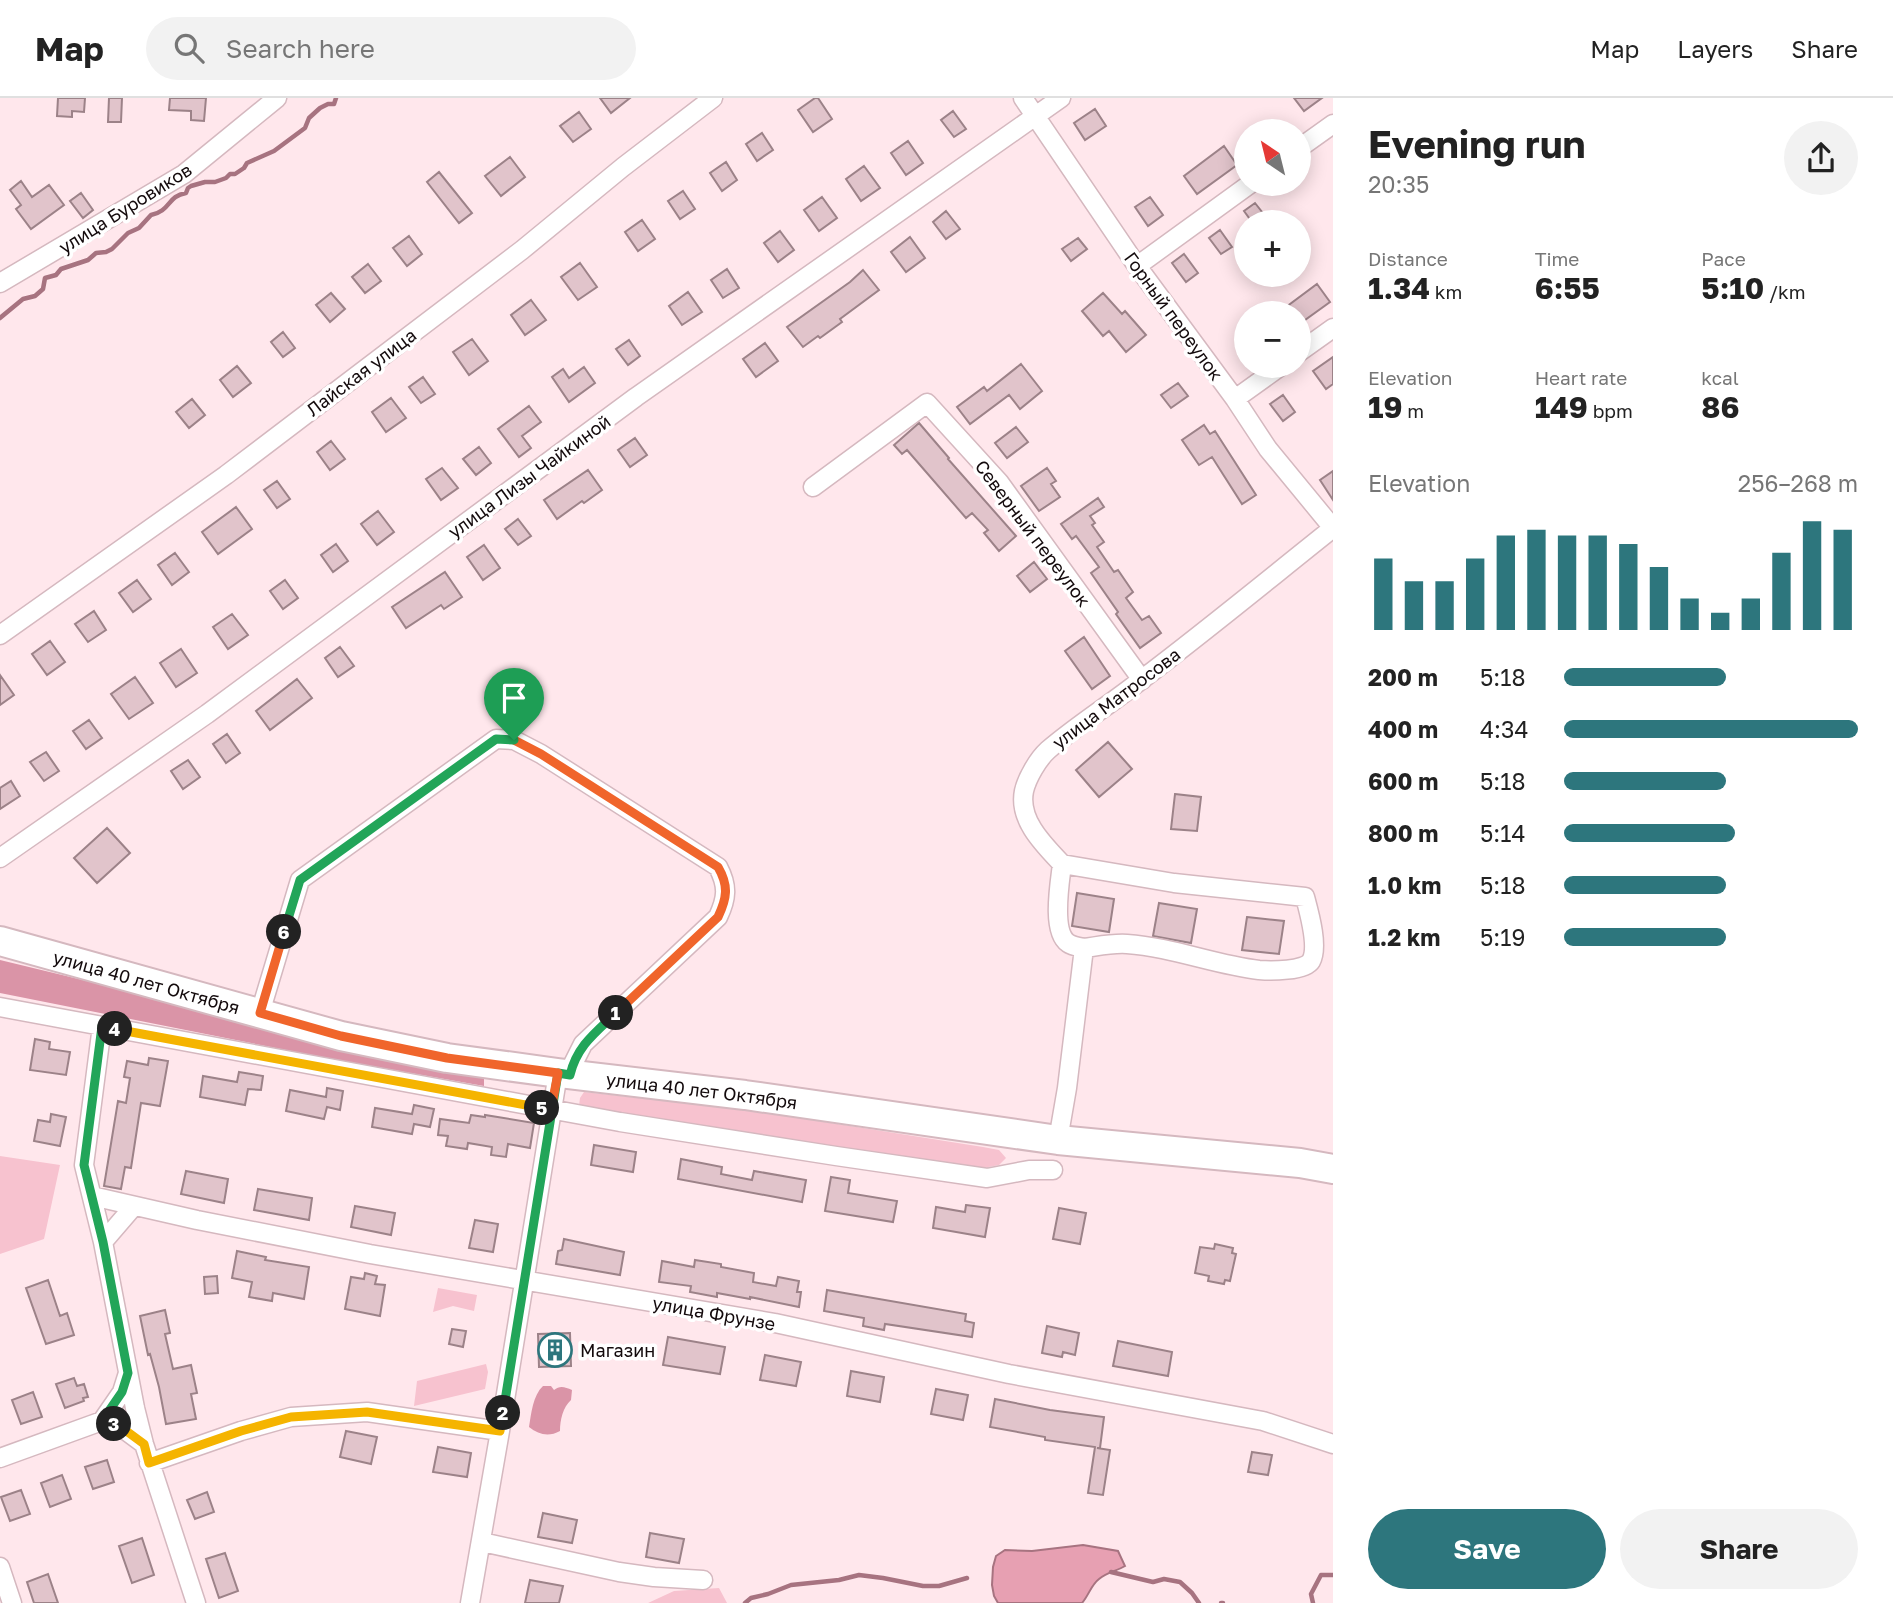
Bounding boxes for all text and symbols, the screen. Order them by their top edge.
search box [146,17,636,80]
text: Map [35,29,104,68]
icon: search [170,29,208,67]
text: Search here [226,33,375,64]
text: Map [1590,34,1639,63]
text: Layers [1677,34,1753,63]
text: Share [1791,34,1858,63]
north arrow [1234,119,1311,196]
map controls [1234,119,1311,378]
text: Evening run [1368,121,1586,166]
button: share [1784,121,1858,195]
street label: улица Буровиков [54,158,196,258]
text: 20:35 [1368,170,1429,198]
button: + [1234,210,1311,287]
street label: Горный переулок [1120,247,1228,385]
text: Distance [1368,247,1448,270]
text: Time [1535,247,1579,270]
text: Pace [1701,247,1746,270]
text: 1.34 [1368,270,1430,306]
text: 6:55 [1535,270,1600,306]
text: 5:10 [1701,270,1764,306]
text: km [1430,280,1462,303]
text: /km [1764,280,1806,303]
button: − [1234,301,1311,378]
street label: Лайская улица [302,324,420,420]
text: Elevation [1368,366,1453,389]
text: Heart rate [1535,366,1627,389]
text: kcal [1701,366,1739,389]
text: 19 [1368,389,1403,425]
text: 149 [1535,389,1588,425]
text: 86 [1701,389,1740,425]
text: m [1403,399,1424,422]
text: bpm [1588,399,1633,422]
street label: улица Лизы Чайкиной [443,410,615,542]
street label: Северный переулок [971,455,1095,611]
text: Elevation [1368,469,1470,497]
text: 256–268 m [1738,469,1858,497]
street label: улица Матросова [1048,643,1184,753]
text: 200 m [1368,663,1438,691]
text: 5:18 [1480,663,1525,691]
pin [484,668,544,740]
icon: arrive [495,679,533,717]
text: 400 m [1368,715,1438,743]
text: 4:34 [1480,715,1528,743]
text: 600 m [1368,767,1438,795]
text: 5:18 [1480,767,1525,795]
text: 800 m [1368,819,1439,847]
text: 5:14 [1480,819,1525,847]
text: 1.0 km [1368,871,1441,899]
text: 5:18 [1480,871,1525,899]
pin: 6 [266,914,302,950]
text: 6 [277,920,290,943]
text: 1.2 km [1368,923,1440,951]
text: 5:19 [1480,923,1525,951]
street label: улица 40 лет Октября [51,945,242,1018]
pin: 1 [598,996,634,1030]
text: 1 [611,1001,620,1024]
pin: 4 [97,1012,132,1046]
text: 4 [109,1017,120,1040]
street label: улица 40 лет Октября [605,1068,799,1113]
pin: 5 [524,1090,560,1126]
text: 5 [536,1096,547,1119]
street label: улица Фрунзе [651,1291,777,1335]
building icon: Магазин [536,1331,574,1369]
place label: Магазин [580,1339,655,1361]
pin: 2 [486,1396,520,1430]
text: 2 [497,1401,508,1424]
pin: 3 [96,1406,132,1442]
text: 3 [108,1412,119,1435]
button: Save [1368,1509,1606,1589]
button: Share [1620,1509,1858,1589]

